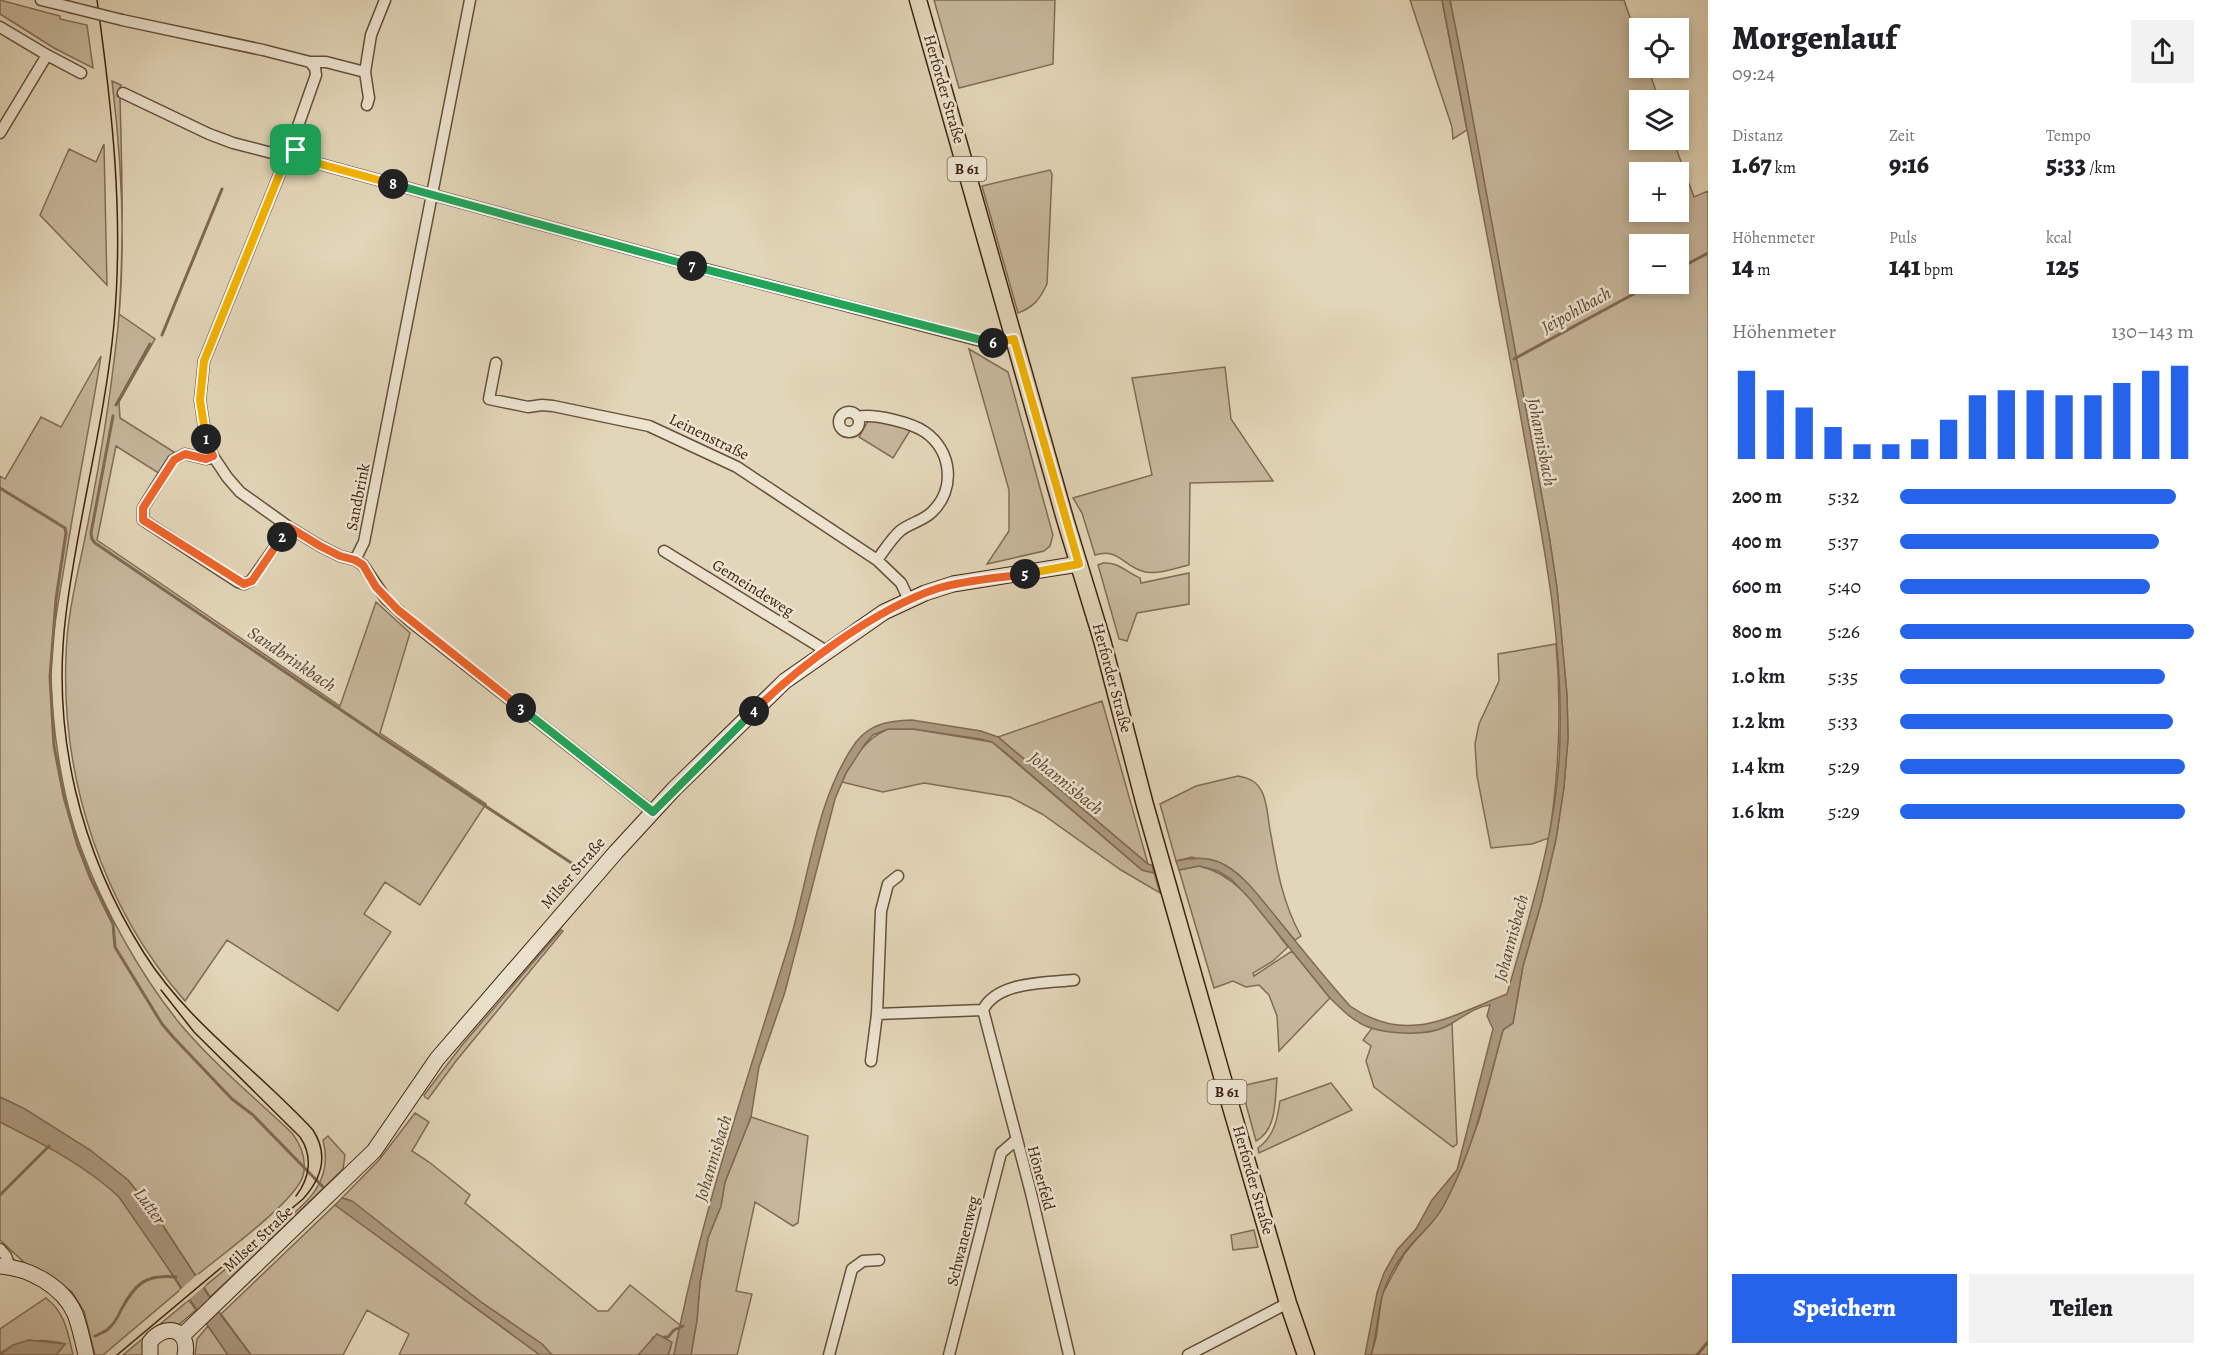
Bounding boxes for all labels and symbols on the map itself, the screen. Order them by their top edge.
street label: Herforder Straße [918,32,970,146]
pin [270,124,321,175]
road number: B 61 [948,157,986,181]
pin: 8 [378,169,408,199]
pin: 7 [677,251,707,281]
water label: Jeipohlbach [1536,281,1615,340]
pin: 6 [978,328,1008,358]
water label: Johannisbach [1521,395,1562,488]
street label: Leinenstraße [665,408,753,466]
pin: 1 [191,424,221,454]
street label: Sandbrink [341,461,375,533]
pin: 2 [267,522,297,552]
street label: Gemeindeweg [708,554,798,622]
pin: 5 [1010,559,1040,589]
water label: Sandbrinkbach [243,621,341,698]
street label: Herforder Straße [1087,621,1137,735]
pin: 3 [506,693,536,723]
pin: 4 [739,696,769,726]
water label: Johannisbach [1023,745,1108,821]
street label: Milser Straße [536,832,610,914]
water label: Johannisbach [1488,891,1534,985]
road number: B 61 [1208,1080,1246,1104]
water label: Johannisbach [688,1112,738,1205]
street label: Herforder Straße [1227,1123,1279,1237]
street label: Hönerfeld [1022,1143,1060,1213]
water label: Lutter [128,1183,172,1230]
street label: Schwanenweg [941,1194,985,1288]
street label: Milser Straße [218,1201,298,1277]

